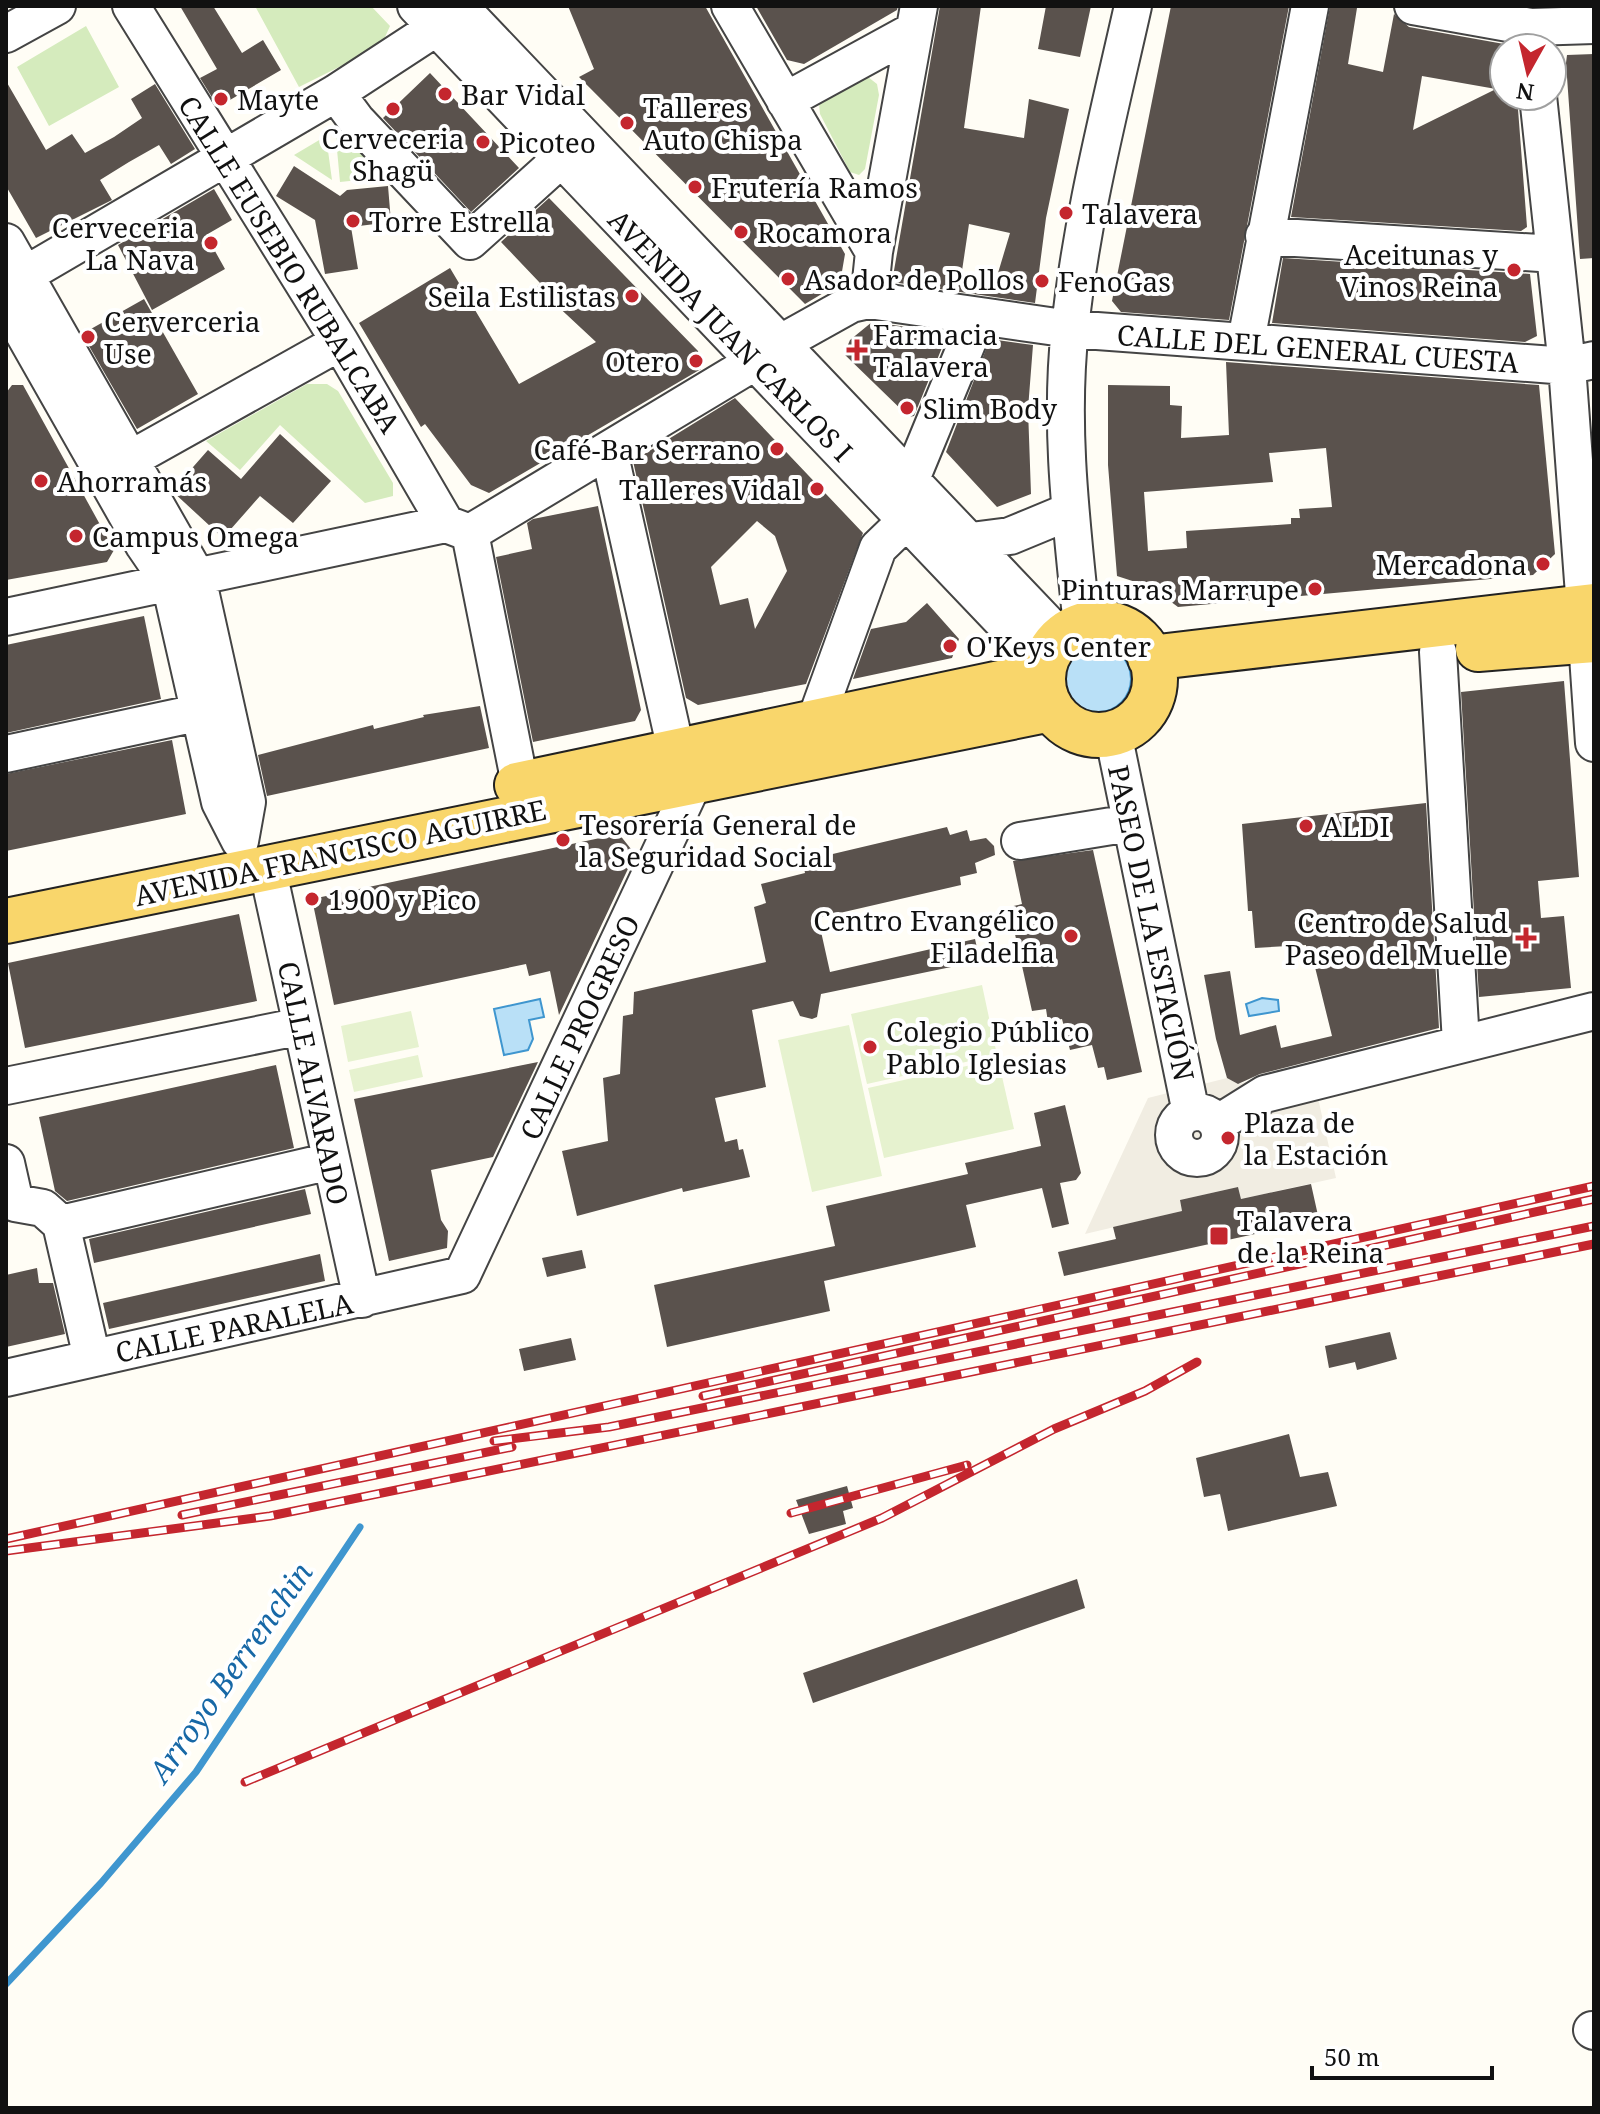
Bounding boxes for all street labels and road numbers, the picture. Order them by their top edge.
street label: CALLE EUSEBIO RUBALCABA [170,88,410,440]
street label: AVENIDA JUAN CARLOS I [600,201,862,469]
street label: CALLE DEL GENERAL CUESTA [1116,315,1520,381]
street label: PASEO DE LA ESTACIÓN [1100,762,1204,1084]
street label: AVENIDA FRANCISCO AGUIRRE [131,790,549,914]
street label: CALLE PROGRESO [510,908,648,1146]
street label: CALLE ALVARADO [270,958,358,1208]
street label: CALLE PARALELA [112,1283,357,1371]

